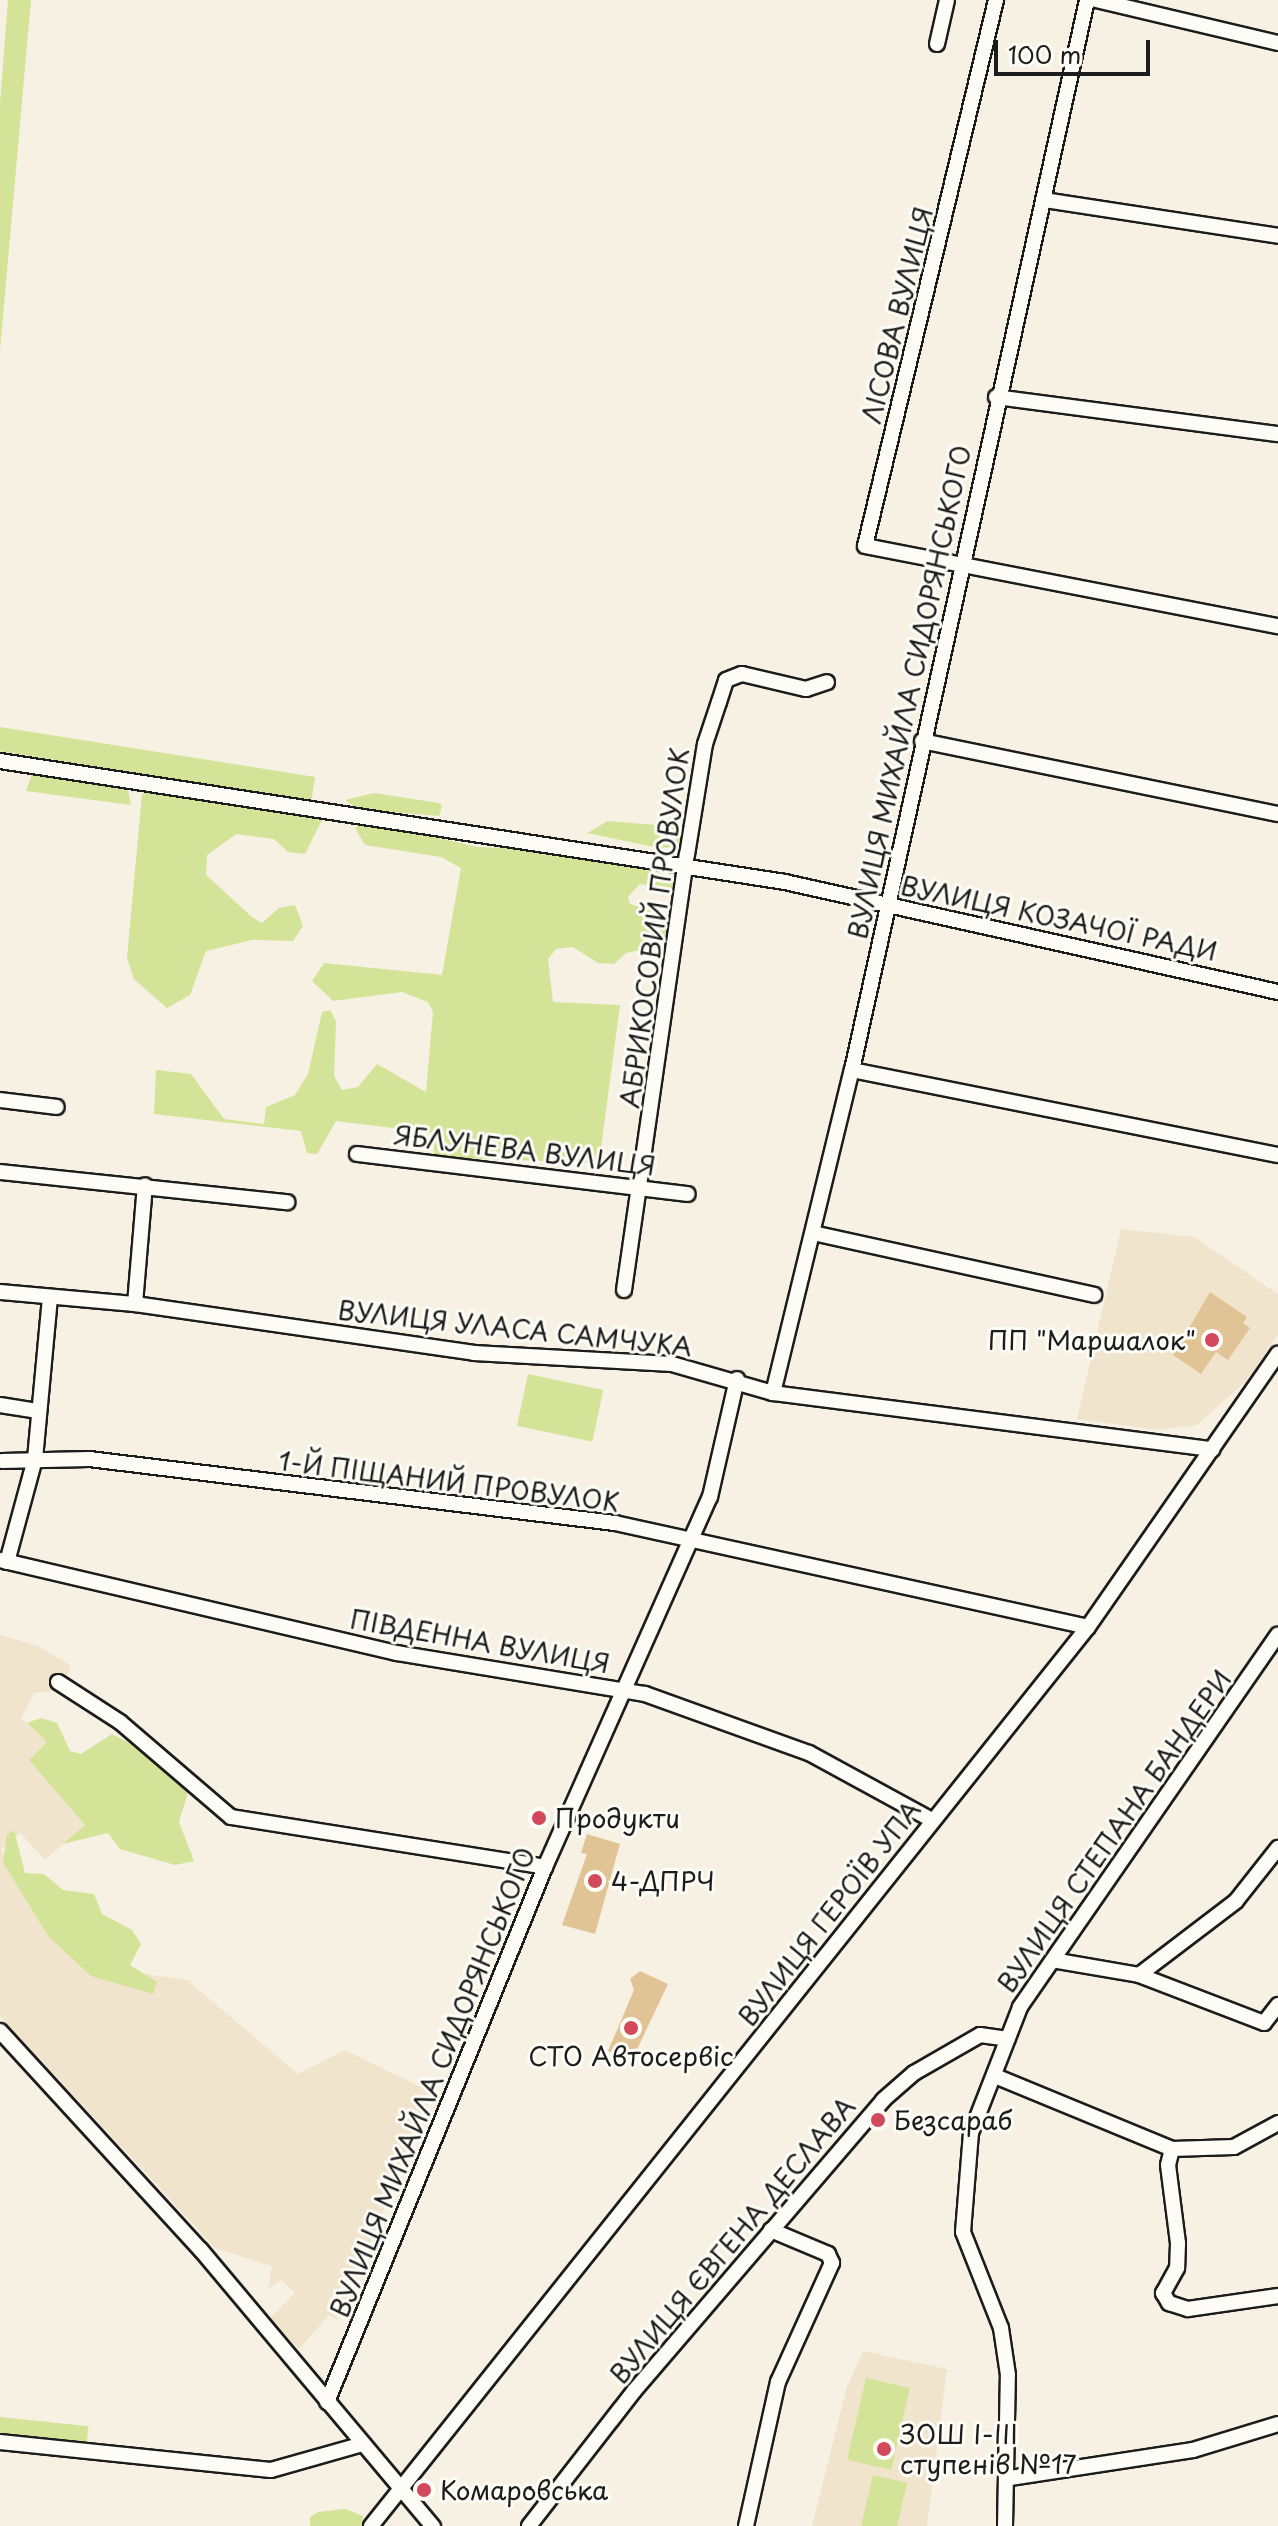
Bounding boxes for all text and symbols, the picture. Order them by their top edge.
scale bar [998,24,1154,74]
text: 100 m [1008,36,1081,72]
street label: ЛІСОВА ВУЛИЦЯ [855,204,939,426]
street label: ВУЛИЦЯ МИХАЙЛА СИДОРЯНСЬКОГО [841,441,977,943]
street label: АБРИКОСОВИЙ ПРОВУЛОК [613,746,695,1110]
street label: ВУЛИЦЯ КОЗАЧОЇ РАДИ [898,869,1220,967]
street label: ЯБЛУНЕВА ВУЛИЦЯ [393,1119,657,1181]
street label: ВУЛИЦЯ УЛАСА САМЧУКА [335,1294,695,1362]
place label: ПП "Маршалок" [987,1324,1196,1356]
marker: ПП "Маршалок" [1203,1331,1221,1349]
street label: 1-Й ПІЩАНИЙ ПРОВУЛОК [276,1444,622,1518]
street label: ПІВДЕННА ВУЛИЦЯ [348,1603,612,1679]
street label: ВУЛИЦЯ СТЕПАНА БАНДЕРИ [990,1664,1238,1998]
street label: ВУЛИЦЯ ГЕРОЇВ УПА [731,1793,927,2033]
place label: Продукти [555,1802,680,1834]
marker: Продукти [530,1809,548,1827]
street label: ВУЛИЦЯ МИХАЙЛА СИДОРЯНСЬКОГО [323,1842,541,2322]
place label: 4-ДПРЧ [611,1865,715,1897]
marker: 4-ДПРЧ [586,1872,604,1890]
marker: СТО Автосервіс [622,2019,640,2037]
place label: СТО Автосервіс [527,2040,735,2072]
street label: ВУЛИЦЯ ЄВГЕНА ДЕСЛАВА [603,2090,861,2390]
place label: Безсараб [894,2104,1012,2136]
marker: Безсараб [869,2111,887,2129]
place label: ЗОШ І-ІІІ ступенів №17 [900,2418,1077,2480]
marker: ЗОШ І-ІІІ ступенів №17 [875,2440,893,2458]
place label: Комаровська [440,2474,608,2506]
marker: Комаровська [415,2481,433,2499]

